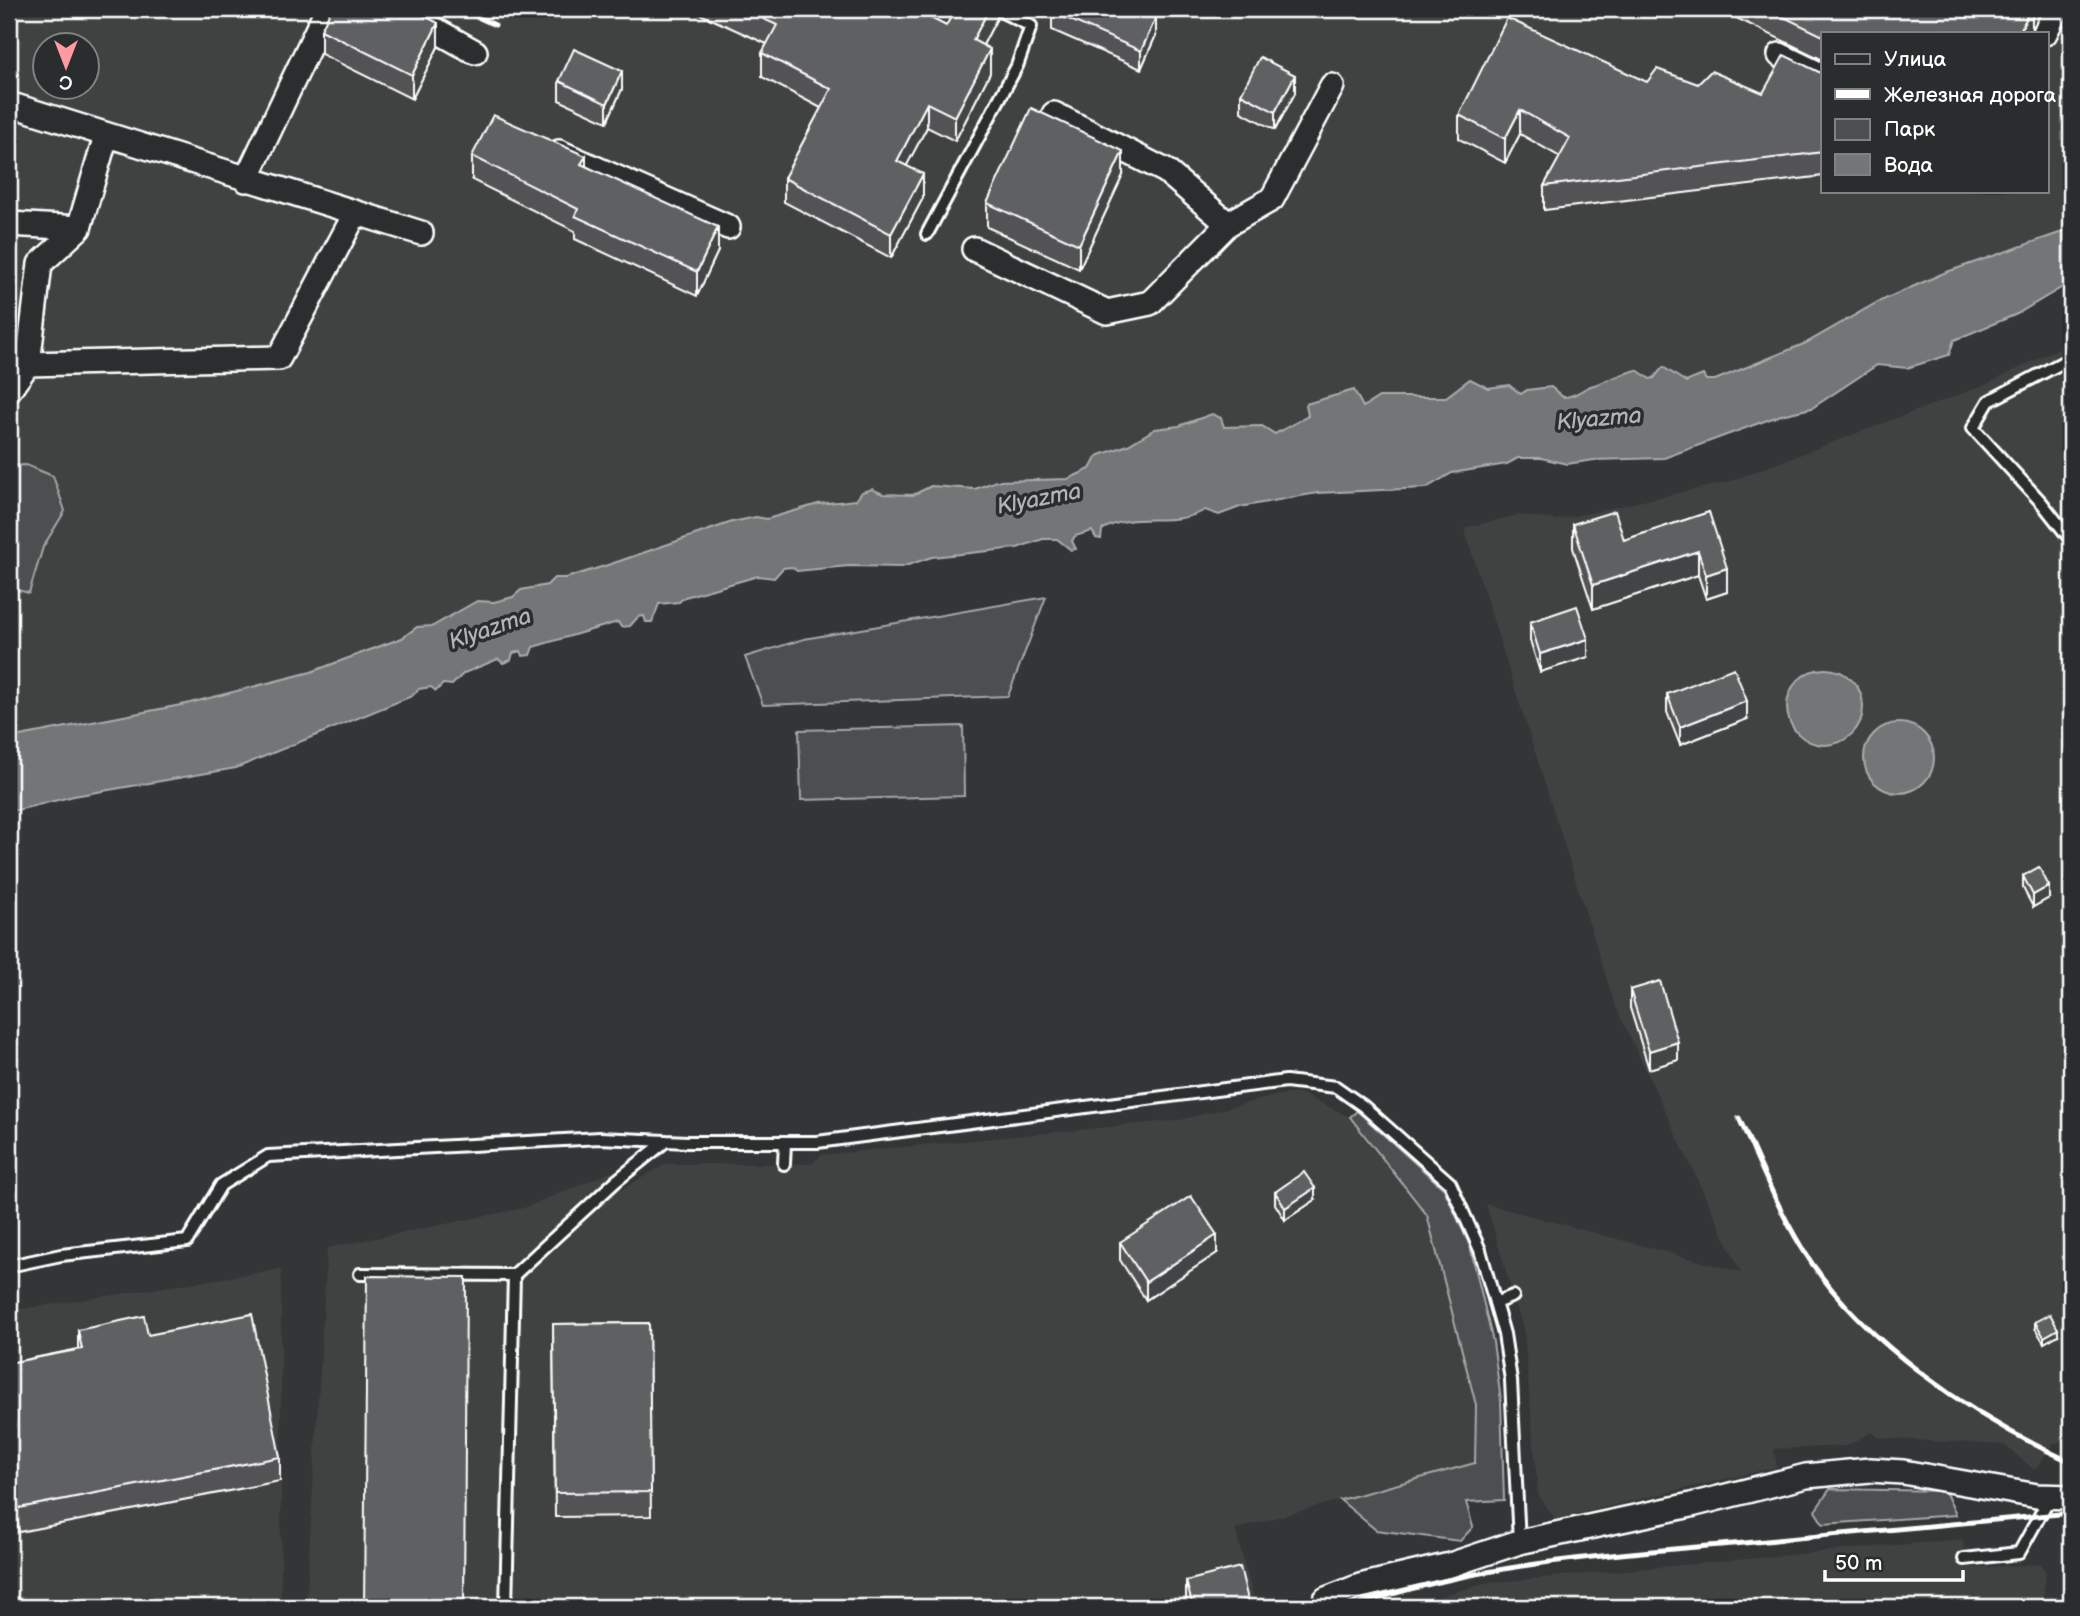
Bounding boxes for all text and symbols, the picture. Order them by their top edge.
north arrow [32,32,102,102]
legend [1821,32,2048,192]
text: Улица [1884,47,1947,72]
text: С [59,70,73,93]
text: Железная дорога [1884,83,2057,108]
text: Парк [1884,117,1935,142]
text: Вода [1884,153,1933,178]
water label: Klyazma [1555,401,1643,437]
water label: Klyazma [994,477,1084,521]
water label: Klyazma [445,602,535,656]
scale bar [1825,1539,1963,1583]
text: 50 m [1835,1551,1882,1576]

